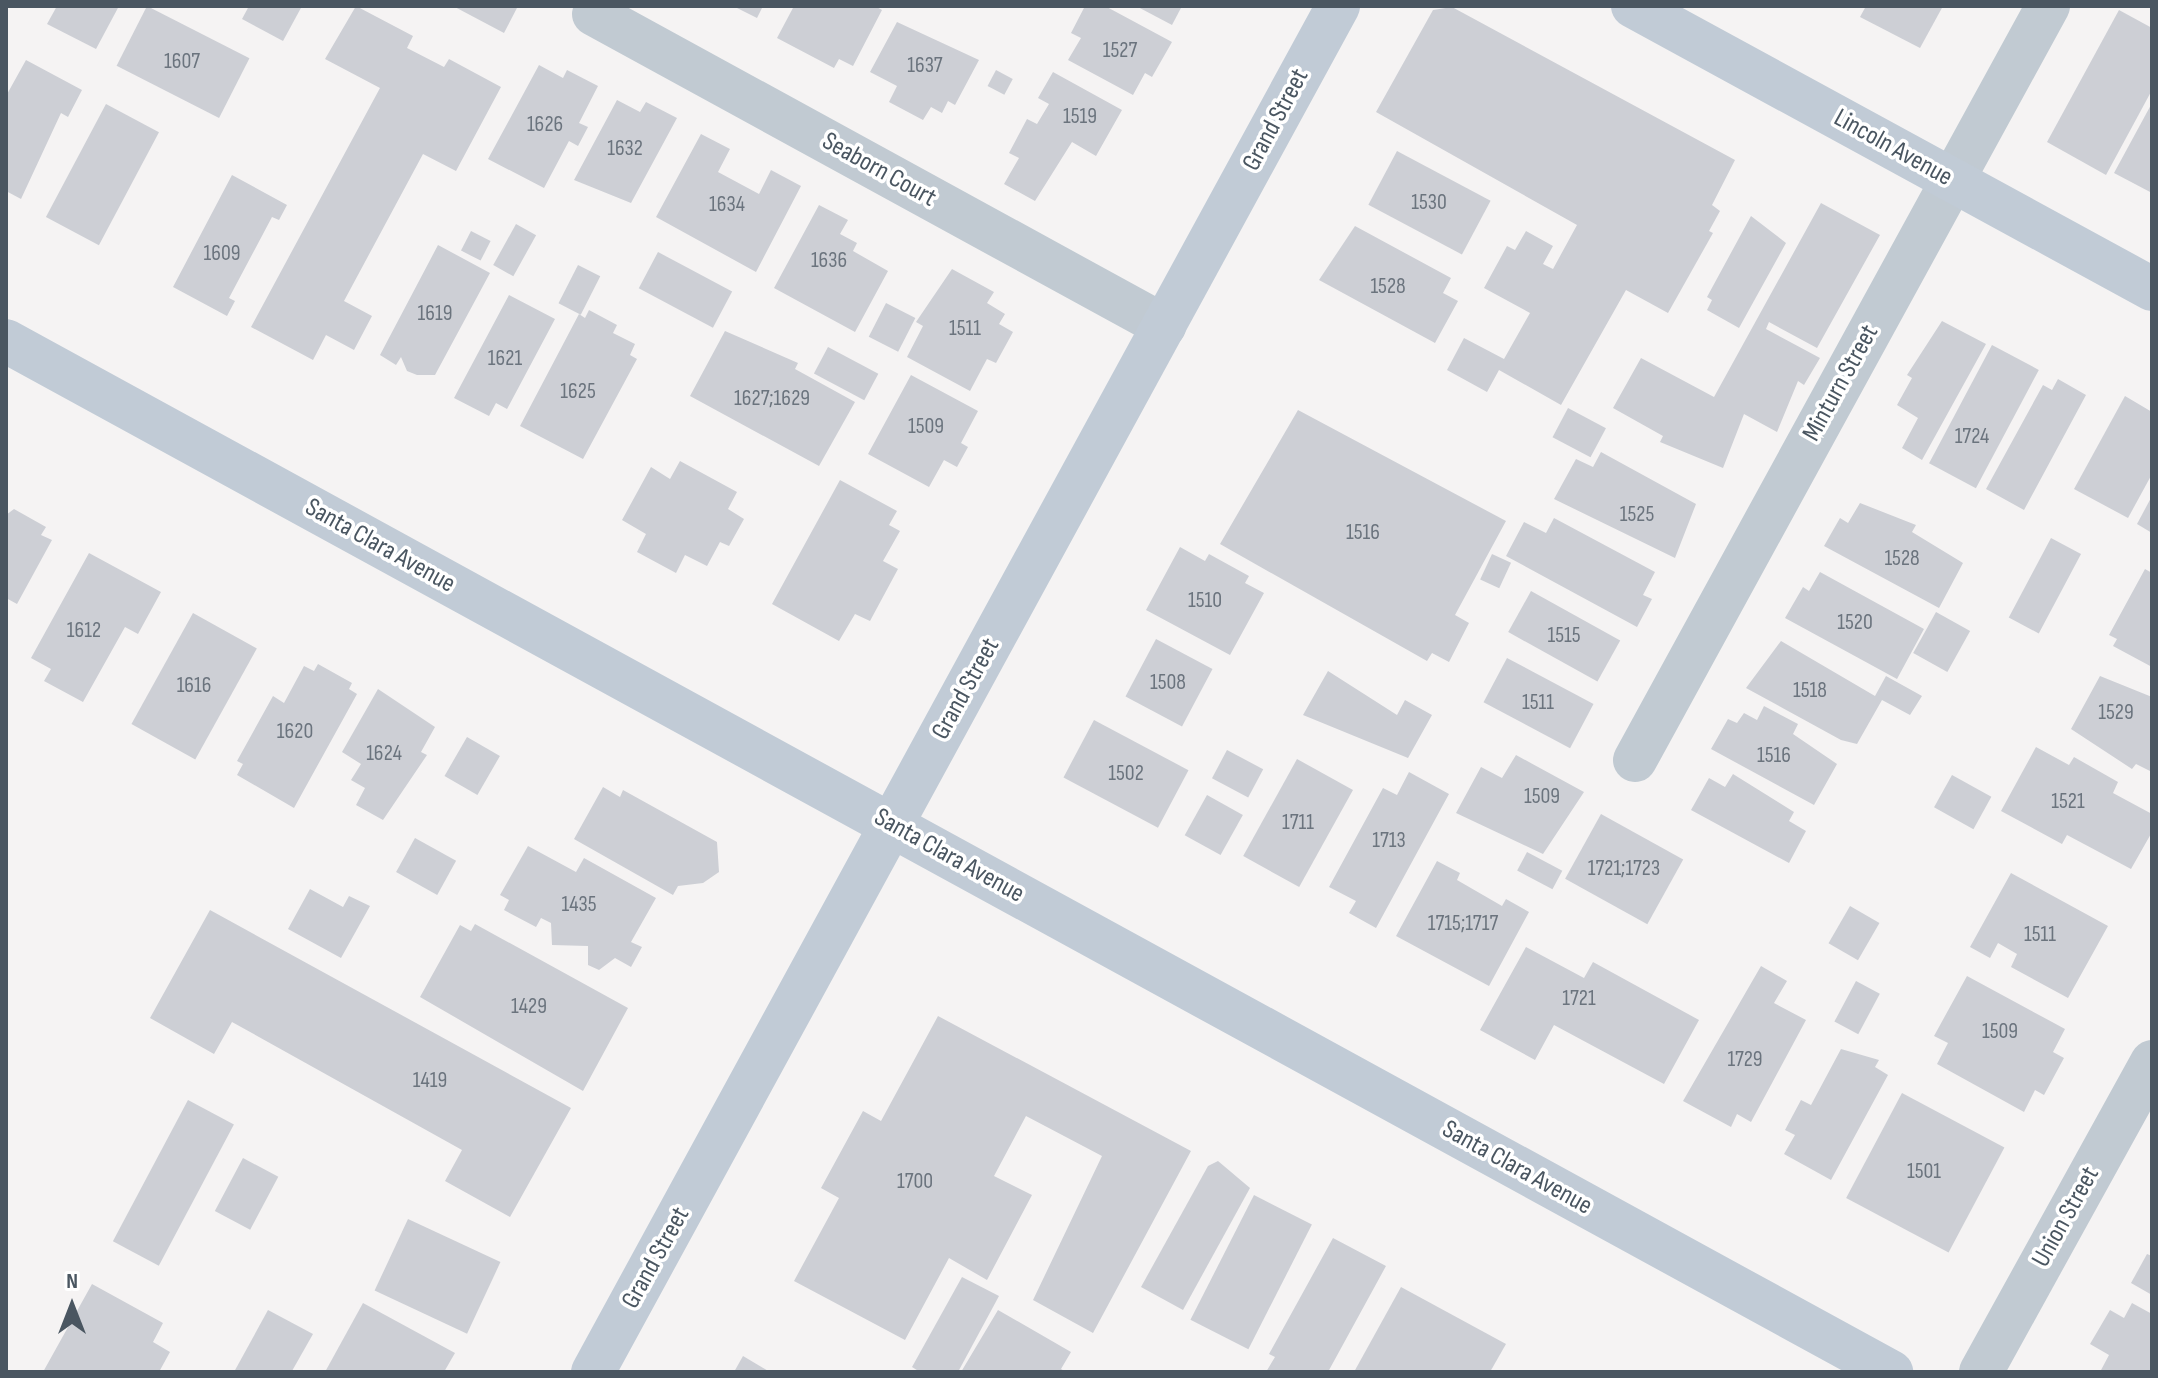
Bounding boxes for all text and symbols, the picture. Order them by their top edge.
house number: 1527 [1103,38,1137,64]
house number: 1607 [164,49,200,75]
house number: 1637 [907,53,943,79]
street label: Grand Street [1236,64,1316,176]
street label: Lincoln Avenue [1828,103,1958,193]
house number: 1519 [1063,104,1097,130]
house number: 1626 [527,112,563,138]
street label: Seaborn Court [816,126,942,214]
house number: 1632 [607,136,643,162]
house number: 1530 [1411,190,1447,216]
house number: 1634 [709,192,745,218]
house number: 1609 [204,241,240,267]
house number: 1636 [811,248,847,274]
house number: 1528 [1370,274,1406,300]
house number: 1619 [418,301,452,327]
house number: 1511 [949,316,981,342]
street label: Minturn Street [1796,319,1886,447]
house number: 1621 [488,346,522,372]
house number: 1625 [560,379,596,405]
house number: 1627;1629 [734,386,810,412]
house number: 1509 [908,414,944,440]
house number: 1724 [1955,424,1989,450]
street label: Santa Clara Avenue [300,492,460,600]
house number: 1525 [1620,502,1654,528]
house number: 1516 [1346,520,1380,546]
house number: 1528 [1884,546,1920,572]
house number: 1510 [1188,588,1222,614]
house number: 1520 [1837,610,1873,636]
house number: 1612 [67,618,101,644]
house number: 1515 [1547,623,1581,649]
street label: Grand Street [925,633,1007,745]
house number: 1508 [1150,670,1186,696]
house number: 1616 [177,673,211,699]
house number: 1518 [1793,678,1827,704]
house number: 1511 [1522,690,1554,716]
house number: 1529 [2098,700,2134,726]
house number: 1620 [277,719,313,745]
house number: 1624 [366,741,402,767]
house number: 1516 [1757,743,1791,769]
house number: 1502 [1108,761,1144,787]
house number: 1509 [1524,784,1560,810]
house number: 1521 [2051,789,2085,815]
street label: Santa Clara Avenue [869,802,1029,910]
house number: 1711 [1282,810,1314,836]
house number: 1713 [1372,828,1406,854]
house number: 1721;1723 [1588,856,1660,882]
house number: 1435 [561,892,597,918]
house number: 1715;1717 [1428,911,1498,937]
house number: 1511 [2024,922,2056,948]
house number: 1721 [1562,986,1596,1012]
house number: 1429 [511,994,547,1020]
house number: 1509 [1982,1019,2018,1045]
house number: 1729 [1727,1047,1763,1073]
house number: 1419 [413,1068,447,1094]
street label: Santa Clara Avenue [1437,1114,1597,1222]
house number: 1501 [1907,1159,1941,1185]
street label: Union Street [2026,1161,2106,1273]
house number: 1700 [897,1169,933,1195]
street label: Grand Street [615,1202,697,1314]
north arrow [32,1266,112,1346]
text: N [66,1268,78,1295]

